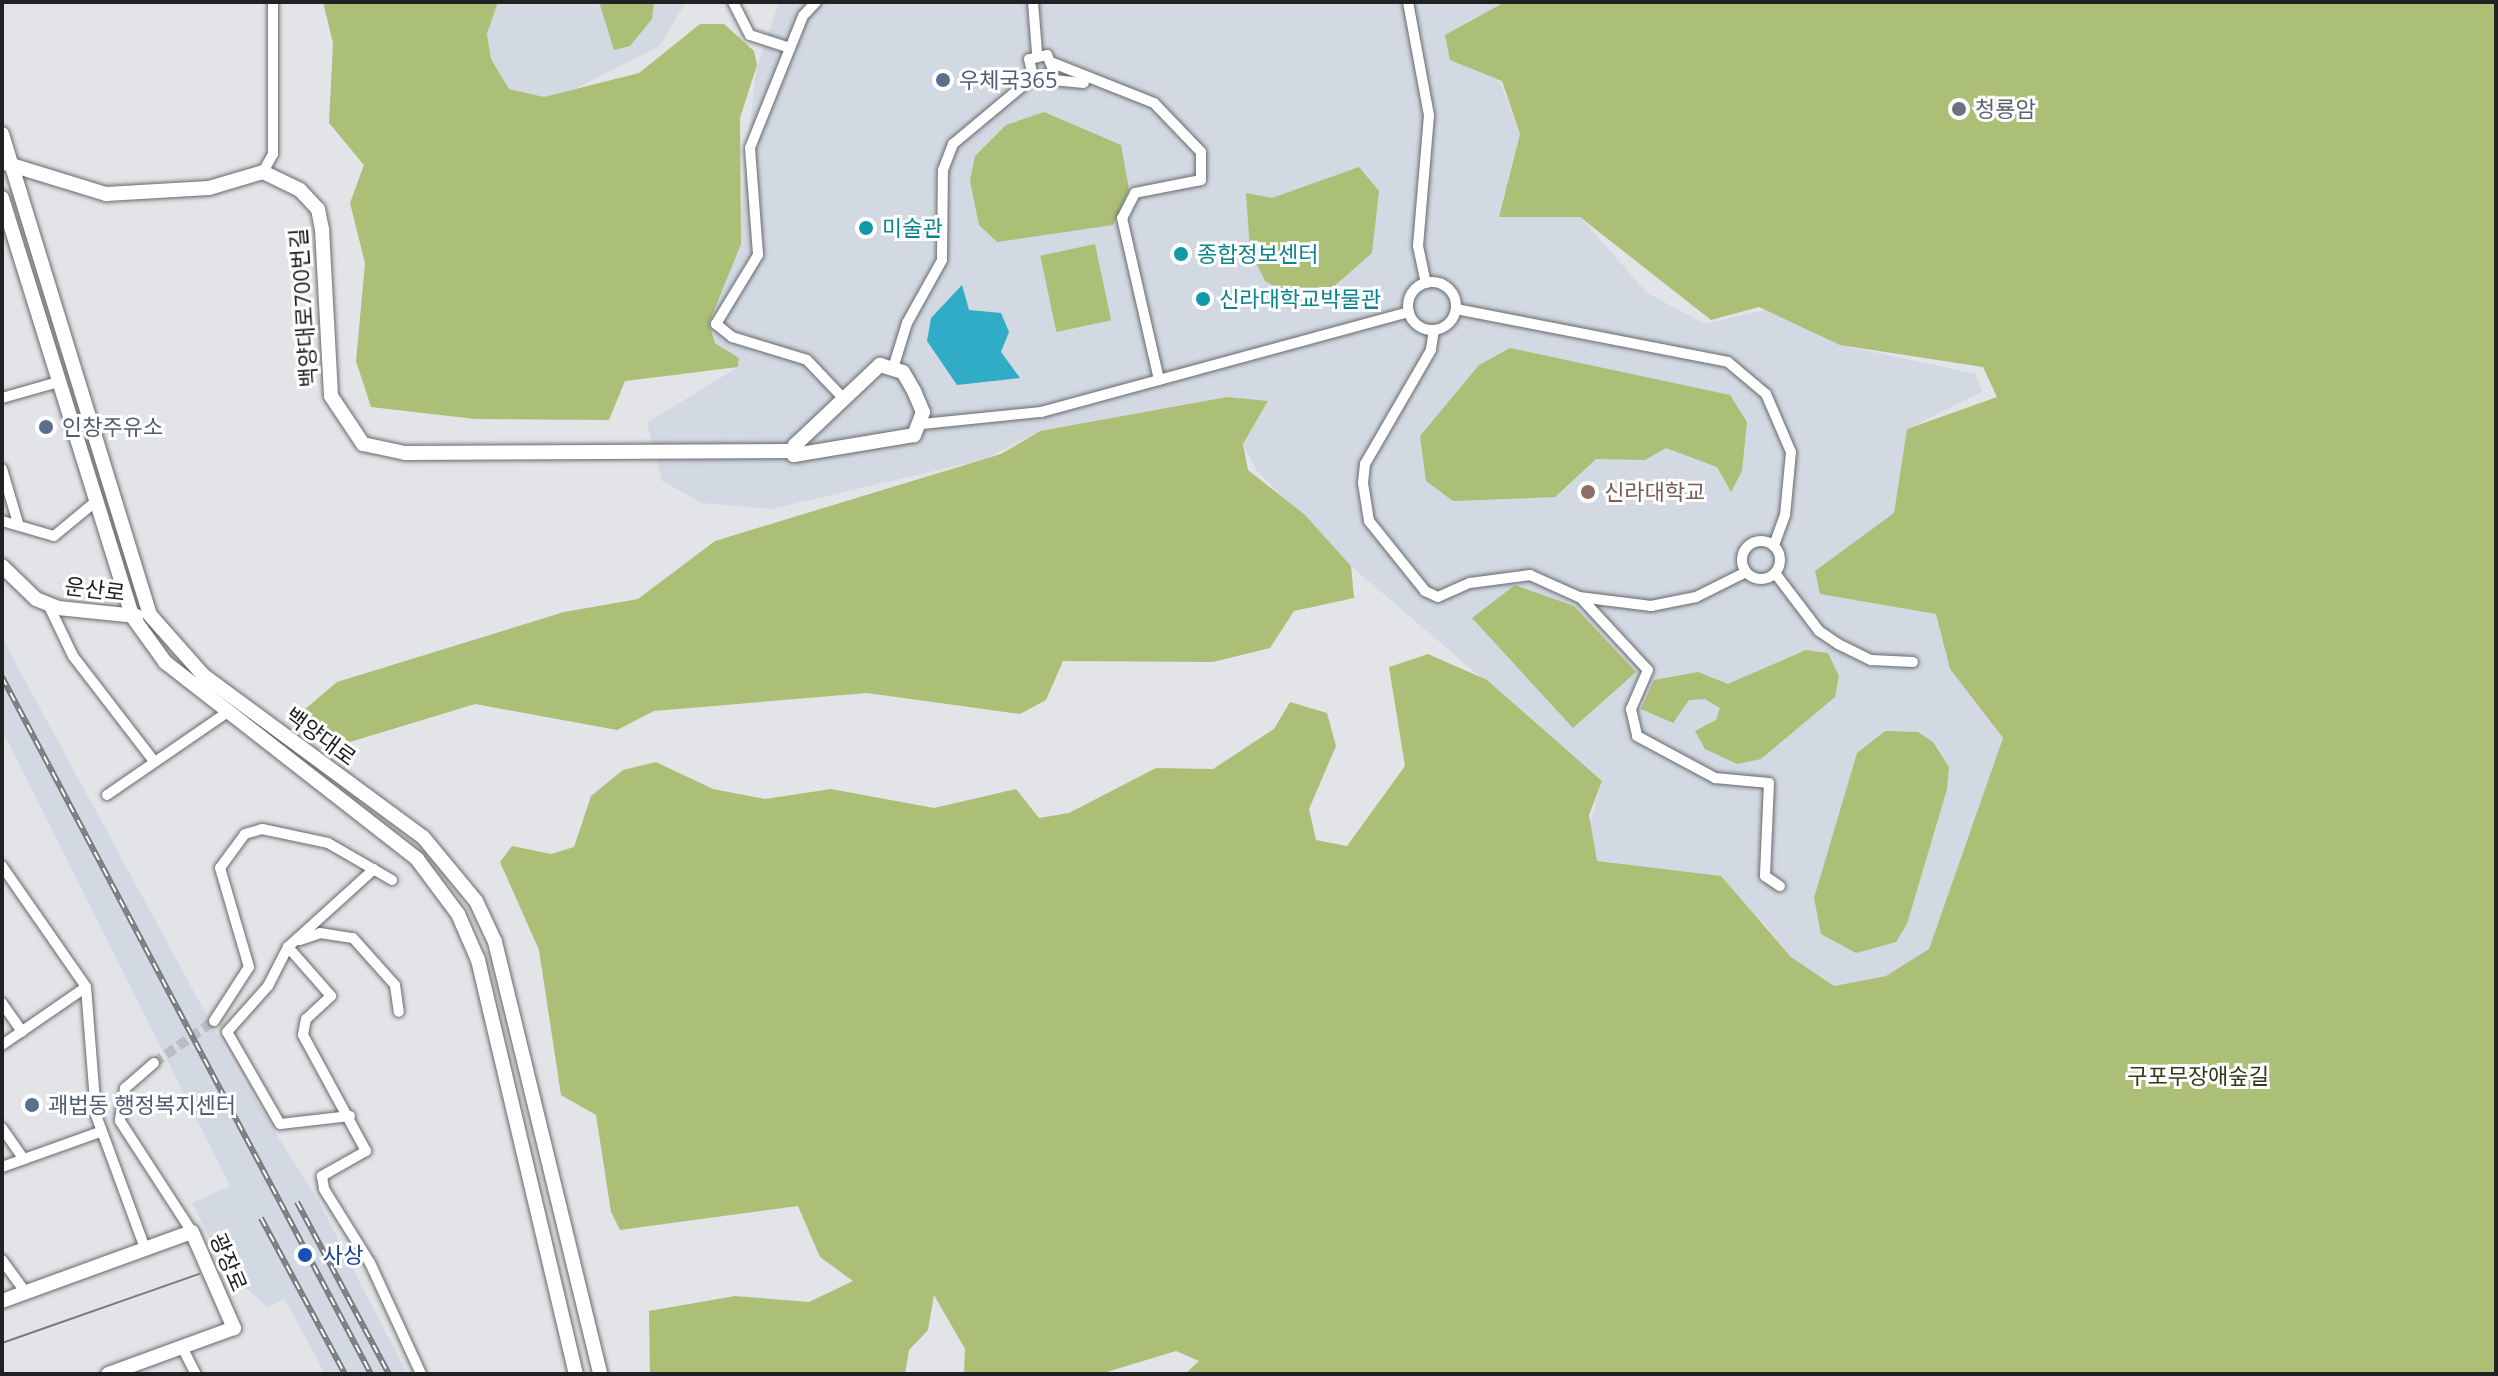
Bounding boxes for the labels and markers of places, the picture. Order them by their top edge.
place label: 우체국365 [959,67,1057,93]
marker: 우체국365 [934,71,952,89]
place label: 청룡암 [1975,96,2036,122]
marker: 청룡암 [1950,100,1968,118]
place label: 미술관 [882,215,943,241]
marker: 미술관 [857,219,875,237]
place label: 종합정보센터 [1197,241,1318,267]
marker: 종합정보센터 [1172,245,1190,263]
place label: 신라대학교박물관 [1219,286,1381,312]
marker: 신라대학교박물관 [1194,290,1212,308]
place label: 인창주유소 [62,414,163,440]
marker: 인창주유소 [37,418,55,436]
place label: 신라대학교 [1604,479,1705,505]
marker: 신라대학교 [1579,483,1597,501]
place label: 괘법동 행정복지센터 [48,1092,236,1118]
marker: 괘법동 행정복지센터 [23,1096,41,1114]
place label: 사상 [323,1242,363,1268]
marker: 사상 [294,1244,316,1266]

